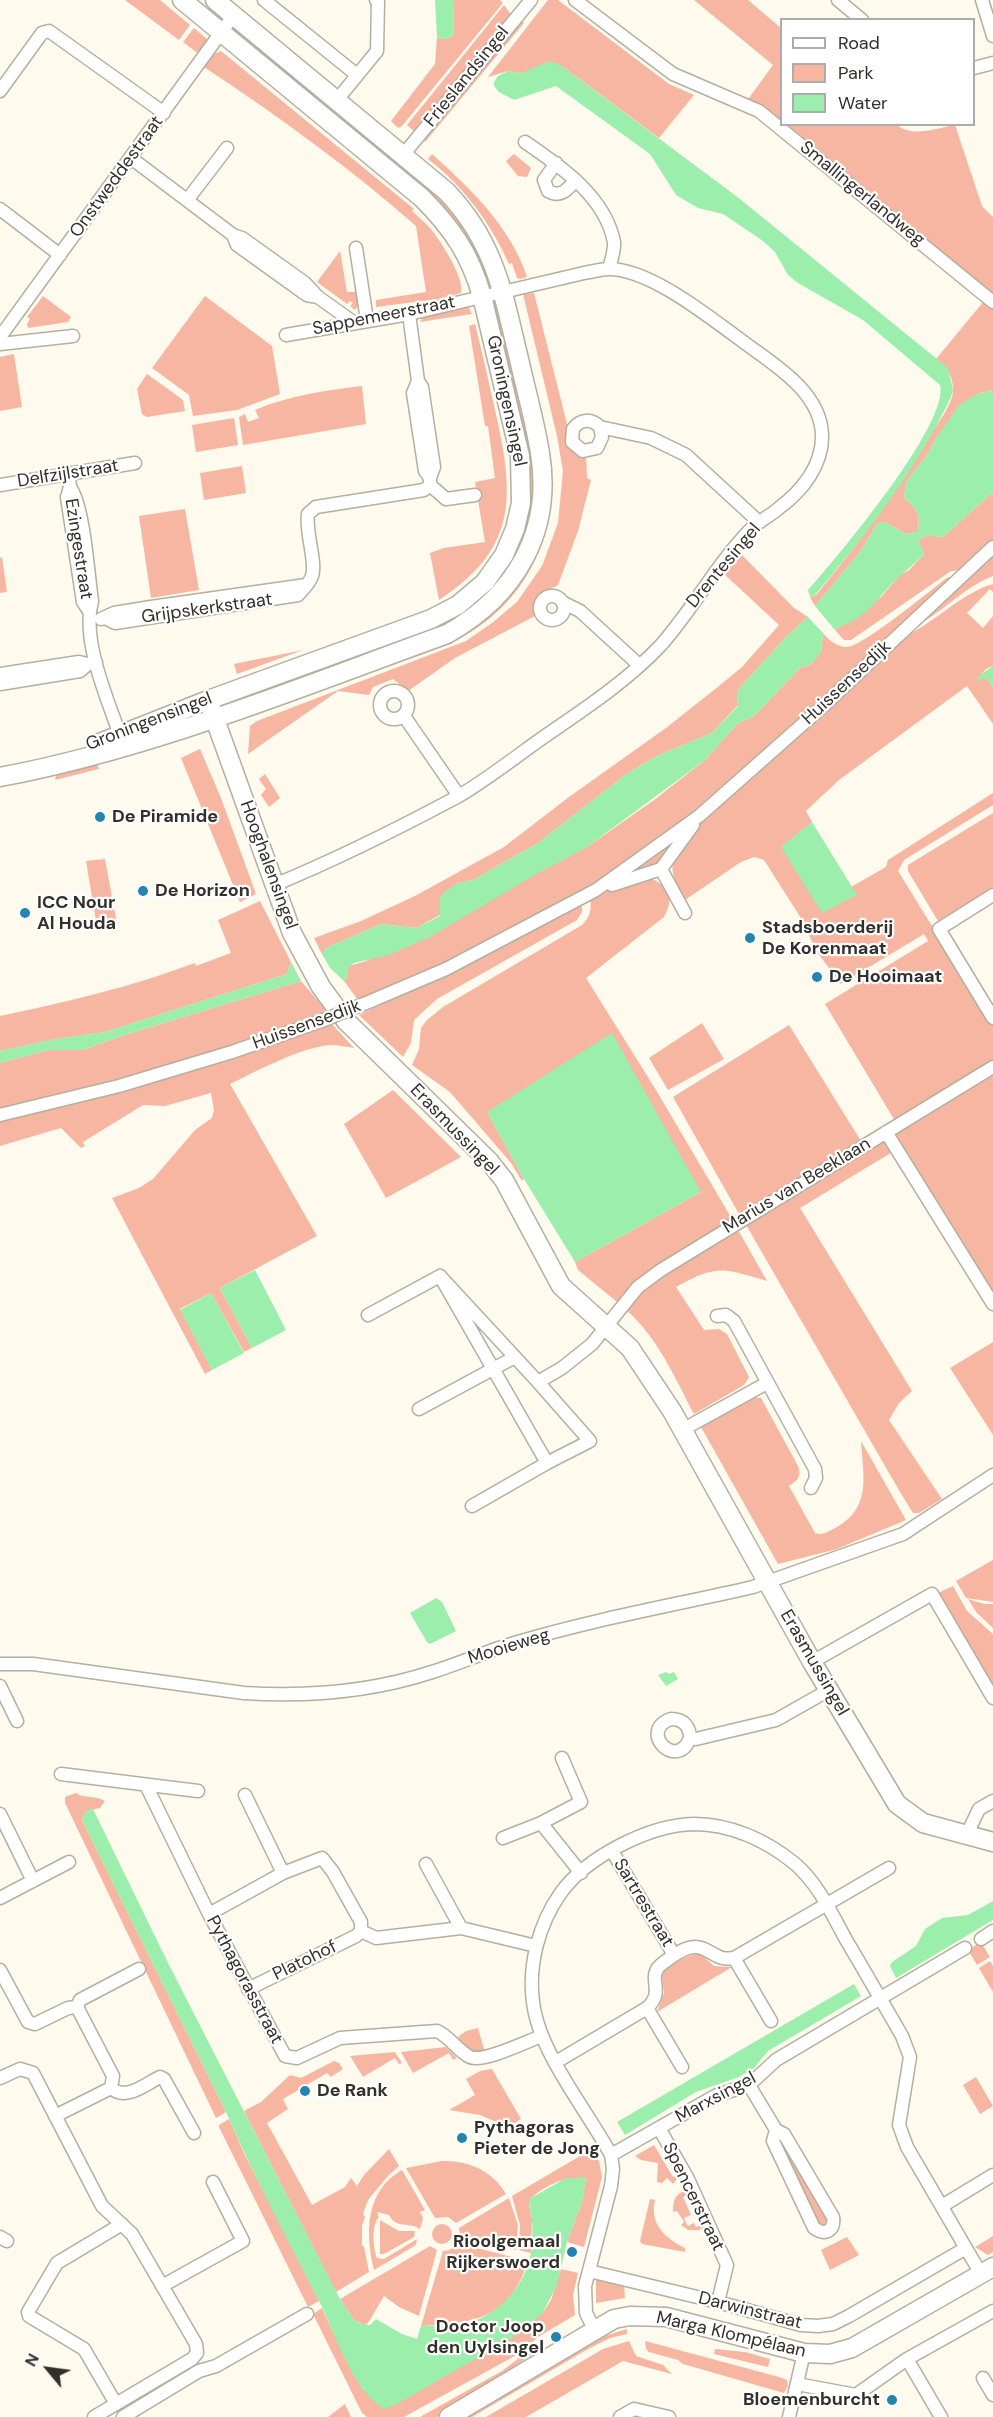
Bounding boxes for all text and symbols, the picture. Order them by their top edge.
legend [780,18,975,126]
street label: Frieslandsingel [420,22,514,132]
text: Road [838,31,880,55]
text: Park [838,61,874,85]
text: Water [838,91,888,115]
street label: Onstweddestraat [66,112,168,242]
street label: Smallingerlandweg [795,137,929,251]
street label: Sappemeerstraat [311,292,457,340]
street label: Groningensingel [482,333,530,469]
street label: Delfzijlstraat [16,455,120,493]
street label: Ezingestraat [59,497,97,601]
street label: Drentesingel [682,519,766,613]
street label: Grijpskerkstraat [140,589,274,629]
street label: Huissensedijk [798,636,896,730]
street label: Groningensingel [83,688,215,756]
street label: Hooghalensingel [235,798,301,932]
place label: De Piramide [112,806,218,828]
marker: De Piramide [93,810,107,824]
place label: De Horizon [155,880,250,902]
marker: De Horizon [136,884,150,898]
place label: ICC Nour Al Houda [37,892,116,934]
marker: ICC Nour Al Houda [18,906,32,920]
place label: Stadsboerderij De Korenmaat [762,917,893,960]
marker: Stadsboerderij De Korenmaat [743,931,757,945]
place label: De Hooimaat [829,966,942,988]
marker: De Hooimaat [810,970,824,984]
street label: Huissensedijk [250,995,364,1055]
street label: Erasmussingel [405,1080,503,1180]
street label: Marius van Beeklaan [719,1133,875,1239]
street label: Erasmussingel [775,1606,853,1720]
street label: Mooieweg [466,1624,552,1670]
street label: Sartrestraat [608,1855,678,1951]
street label: Pythagorasstraat [201,1912,287,2048]
street label: Platohof [269,1936,341,1986]
street label: Marxsingel [672,2068,760,2128]
place label: De Rank [317,2080,388,2102]
marker: De Rank [298,2084,312,2098]
place label: Pythagoras Pieter de Jong [474,2117,600,2160]
marker: Pythagoras Pieter de Jong [455,2131,469,2145]
street label: Spencerstraat [657,2139,729,2255]
place label: Rioolgemaal Rijkerswoerd [446,2231,560,2274]
marker: Rioolgemaal Rijkerswoerd [565,2245,579,2259]
street label: Darwinstraat [696,2288,804,2334]
street label: Marga Klompélaan [654,2307,808,2363]
place label: Doctor Joop den Uylsingel [426,2316,544,2358]
marker: Doctor Joop den Uylsingel [549,2330,563,2344]
north arrow [18,2339,78,2399]
text: N [20,2350,44,2370]
place label: Bloemenburcht [743,2389,880,2411]
marker: Bloemenburcht [885,2393,899,2407]

